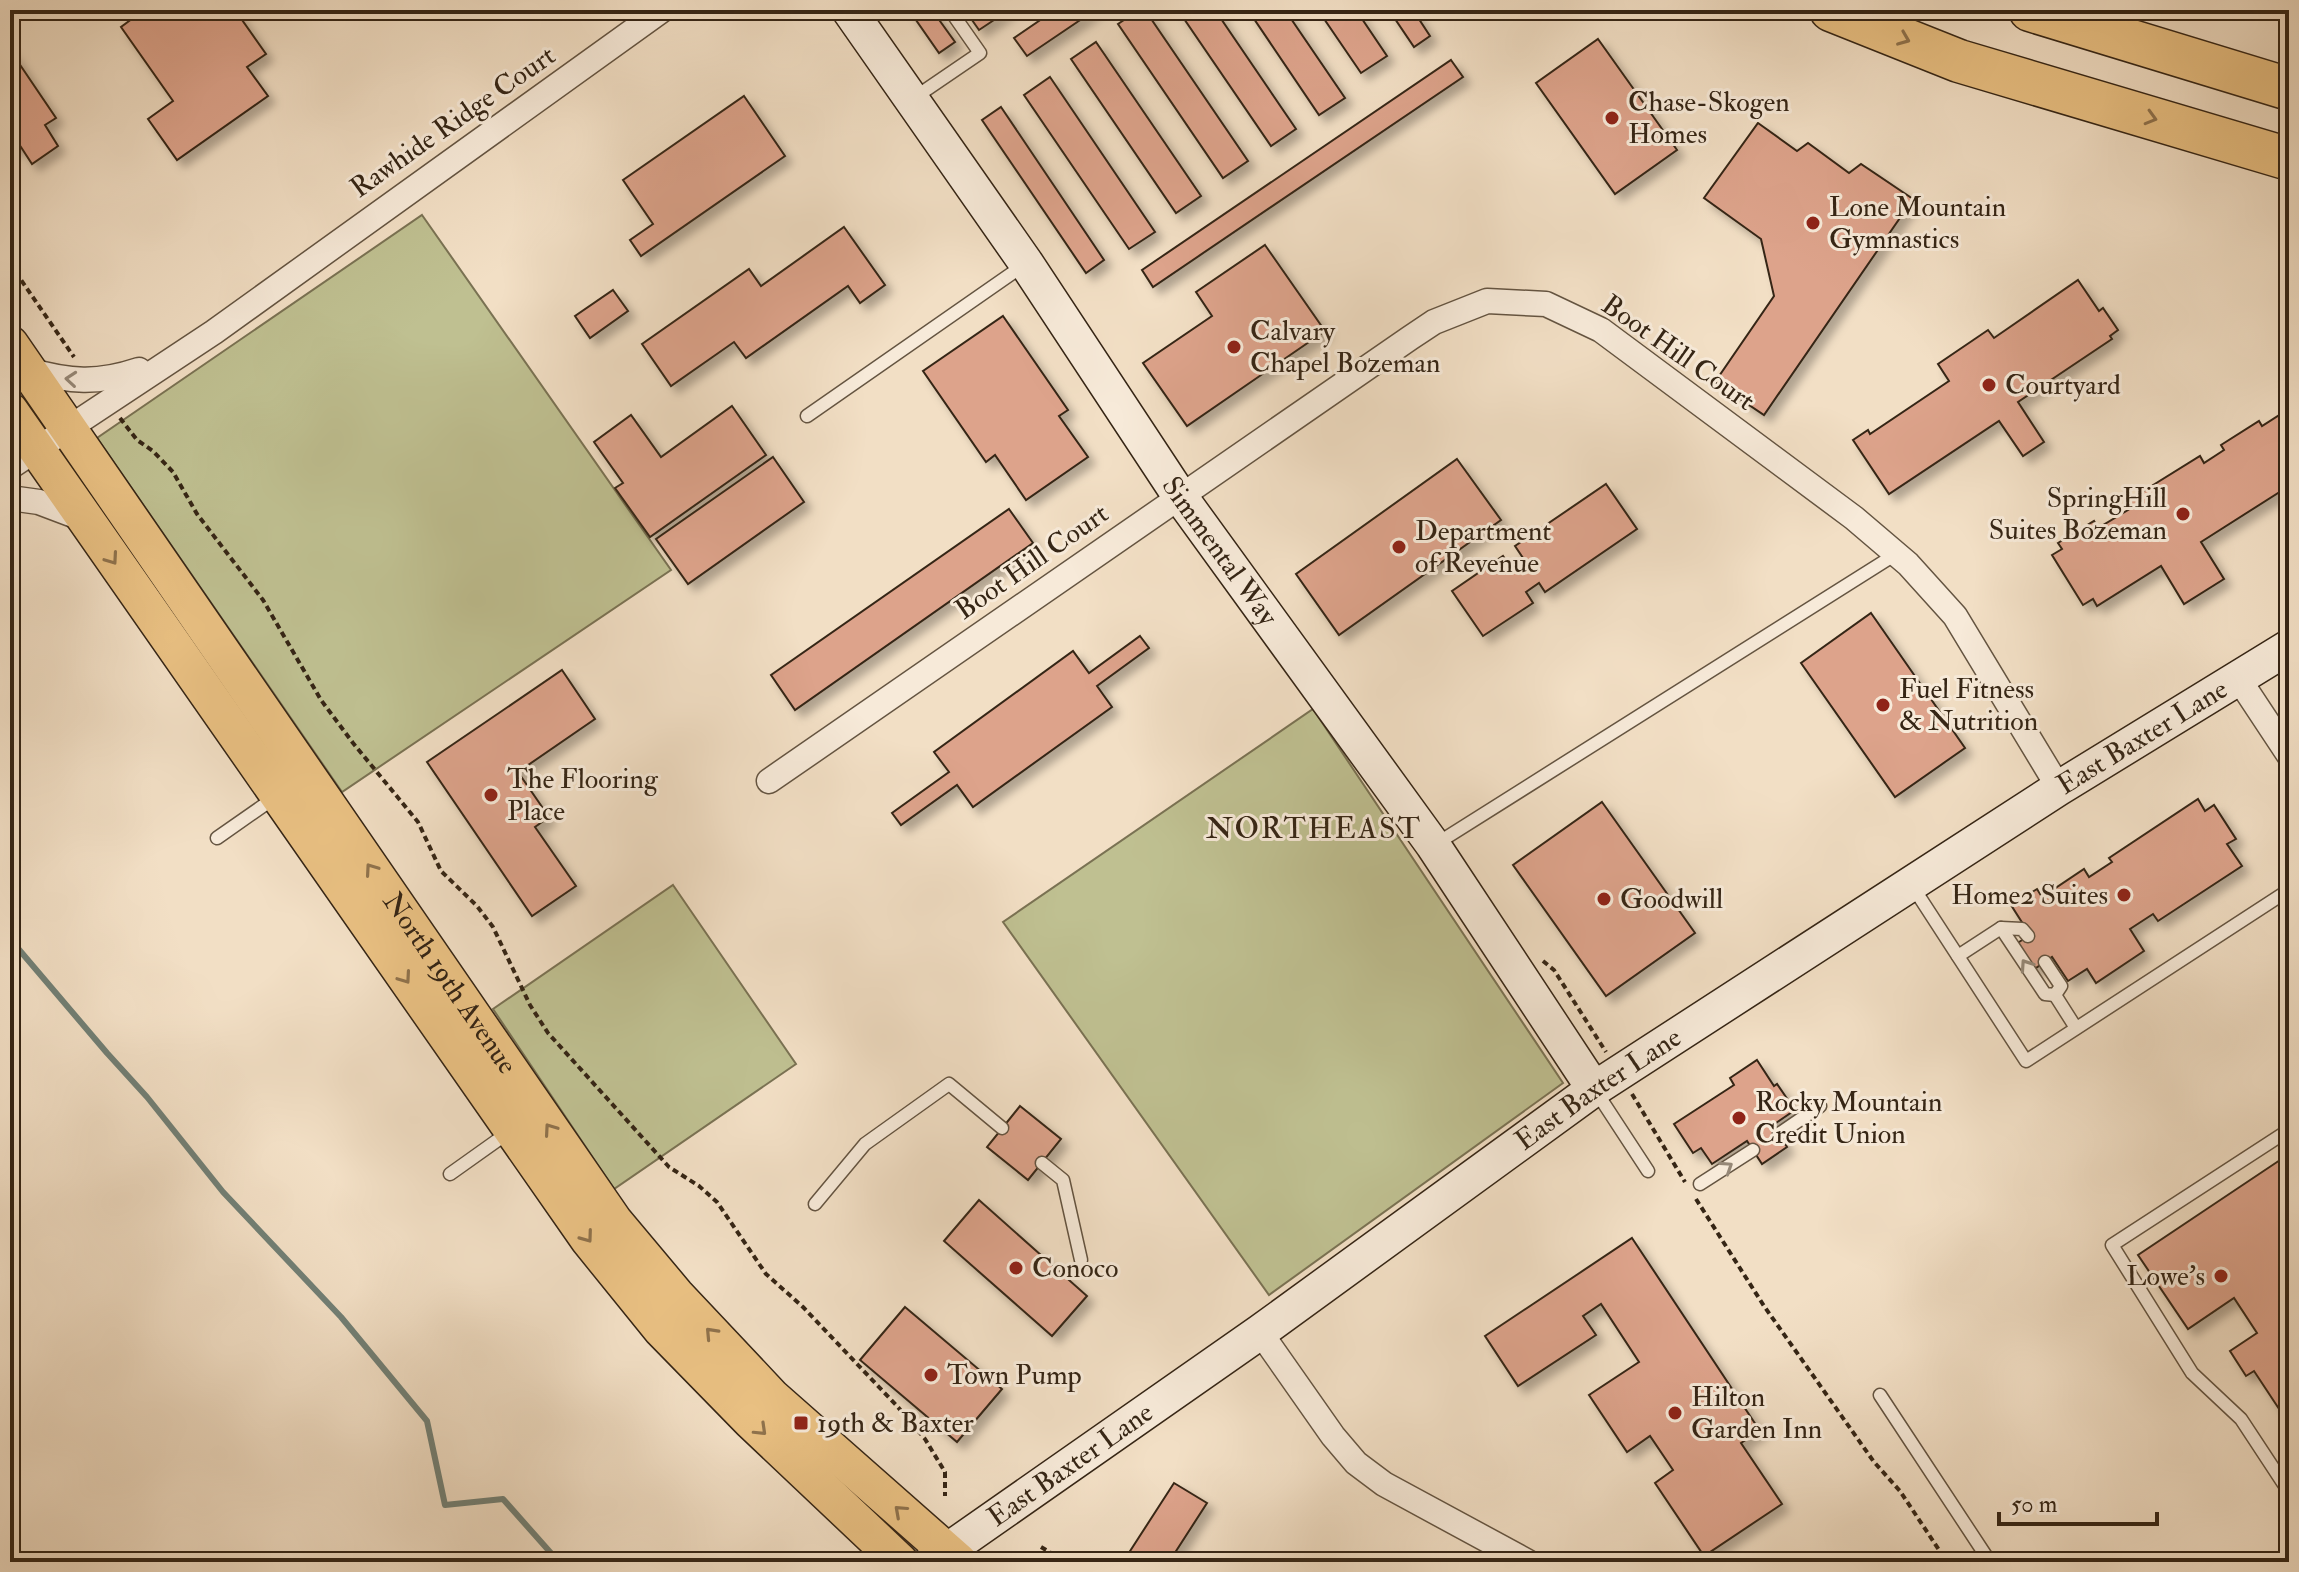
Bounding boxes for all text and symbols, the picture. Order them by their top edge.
one-way arrow [1896,29,1910,46]
street label: Rawhide Ridge Court [344,38,562,206]
place label: Chase-Skogen Homes [1628,85,1790,152]
marker: Chase-Skogen Homes [1603,109,1621,127]
one-way arrow [2144,109,2158,125]
place label: Lone Mountain Gymnastics [1829,190,2006,257]
marker: Lone Mountain Gymnastics [1804,214,1822,232]
street label: Boot Hill Court [1595,287,1761,419]
place label: Calvary Chapel Bozeman [1250,314,1440,381]
marker: Calvary Chapel Bozeman [1225,338,1243,356]
place label: Courtyard [2005,368,2121,403]
one-way arrow [64,371,77,388]
marker: Courtyard [1980,376,1998,394]
street label: Simmental Way [1154,470,1286,633]
place label: SpringHill Suites Bozeman [1989,481,2167,548]
street label: Boot Hill Court [949,496,1115,628]
marker: SpringHill Suites Bozeman [2174,505,2192,523]
place label: Department of Revenue [1415,514,1551,581]
marker: Department of Revenue [1390,538,1408,556]
one-way arrow [102,550,117,564]
street label: East Baxter Lane [2051,671,2234,803]
place label: Fuel Fitness & Nutrition [1899,672,2038,739]
marker: Fuel Fitness & Nutrition [1874,696,1892,714]
place label: The Flooring Place [507,762,659,829]
marker: The Flooring Place [482,786,500,804]
district label: NORTHEAST [1206,810,1422,847]
one-way arrow [366,863,381,877]
place label: Home2 Suites [1951,878,2108,913]
place label: Goodwill [1620,882,1723,917]
street label: North 19th Avenue [375,885,525,1081]
marker: Home2 Suites [2115,886,2133,904]
marker: Goodwill [1595,890,1613,908]
one-way arrow [2020,959,2035,974]
one-way arrow [395,970,410,984]
street label: East Baxter Lane [1508,1020,1688,1158]
place label: Rocky Mountain Credit Union [1755,1085,1942,1152]
marker: Rocky Mountain Credit Union [1730,1109,1748,1127]
one-way arrow [545,1123,560,1137]
one-way arrow [1718,1162,1733,1177]
one-way arrow [577,1228,592,1243]
place label: Conoco [1032,1251,1119,1286]
marker: Conoco [1007,1259,1025,1277]
place label: Lowe's [2126,1259,2205,1294]
marker: Lowe's [2212,1267,2230,1285]
one-way arrow [707,1327,721,1342]
place label: Town Pump [947,1358,1082,1393]
marker: Town Pump [922,1366,940,1384]
place label: Hilton Garden Inn [1691,1380,1822,1447]
street label: East Baxter Lane [981,1395,1160,1534]
marker: Hilton Garden Inn [1666,1404,1684,1422]
place label: 19th & Baxter [817,1406,974,1441]
marker: 19th & Baxter [792,1414,810,1432]
one-way arrow [751,1420,766,1434]
scale bar [1999,1476,2157,1526]
text: 50 m [2011,1489,2058,1520]
one-way arrow [895,1506,909,1520]

